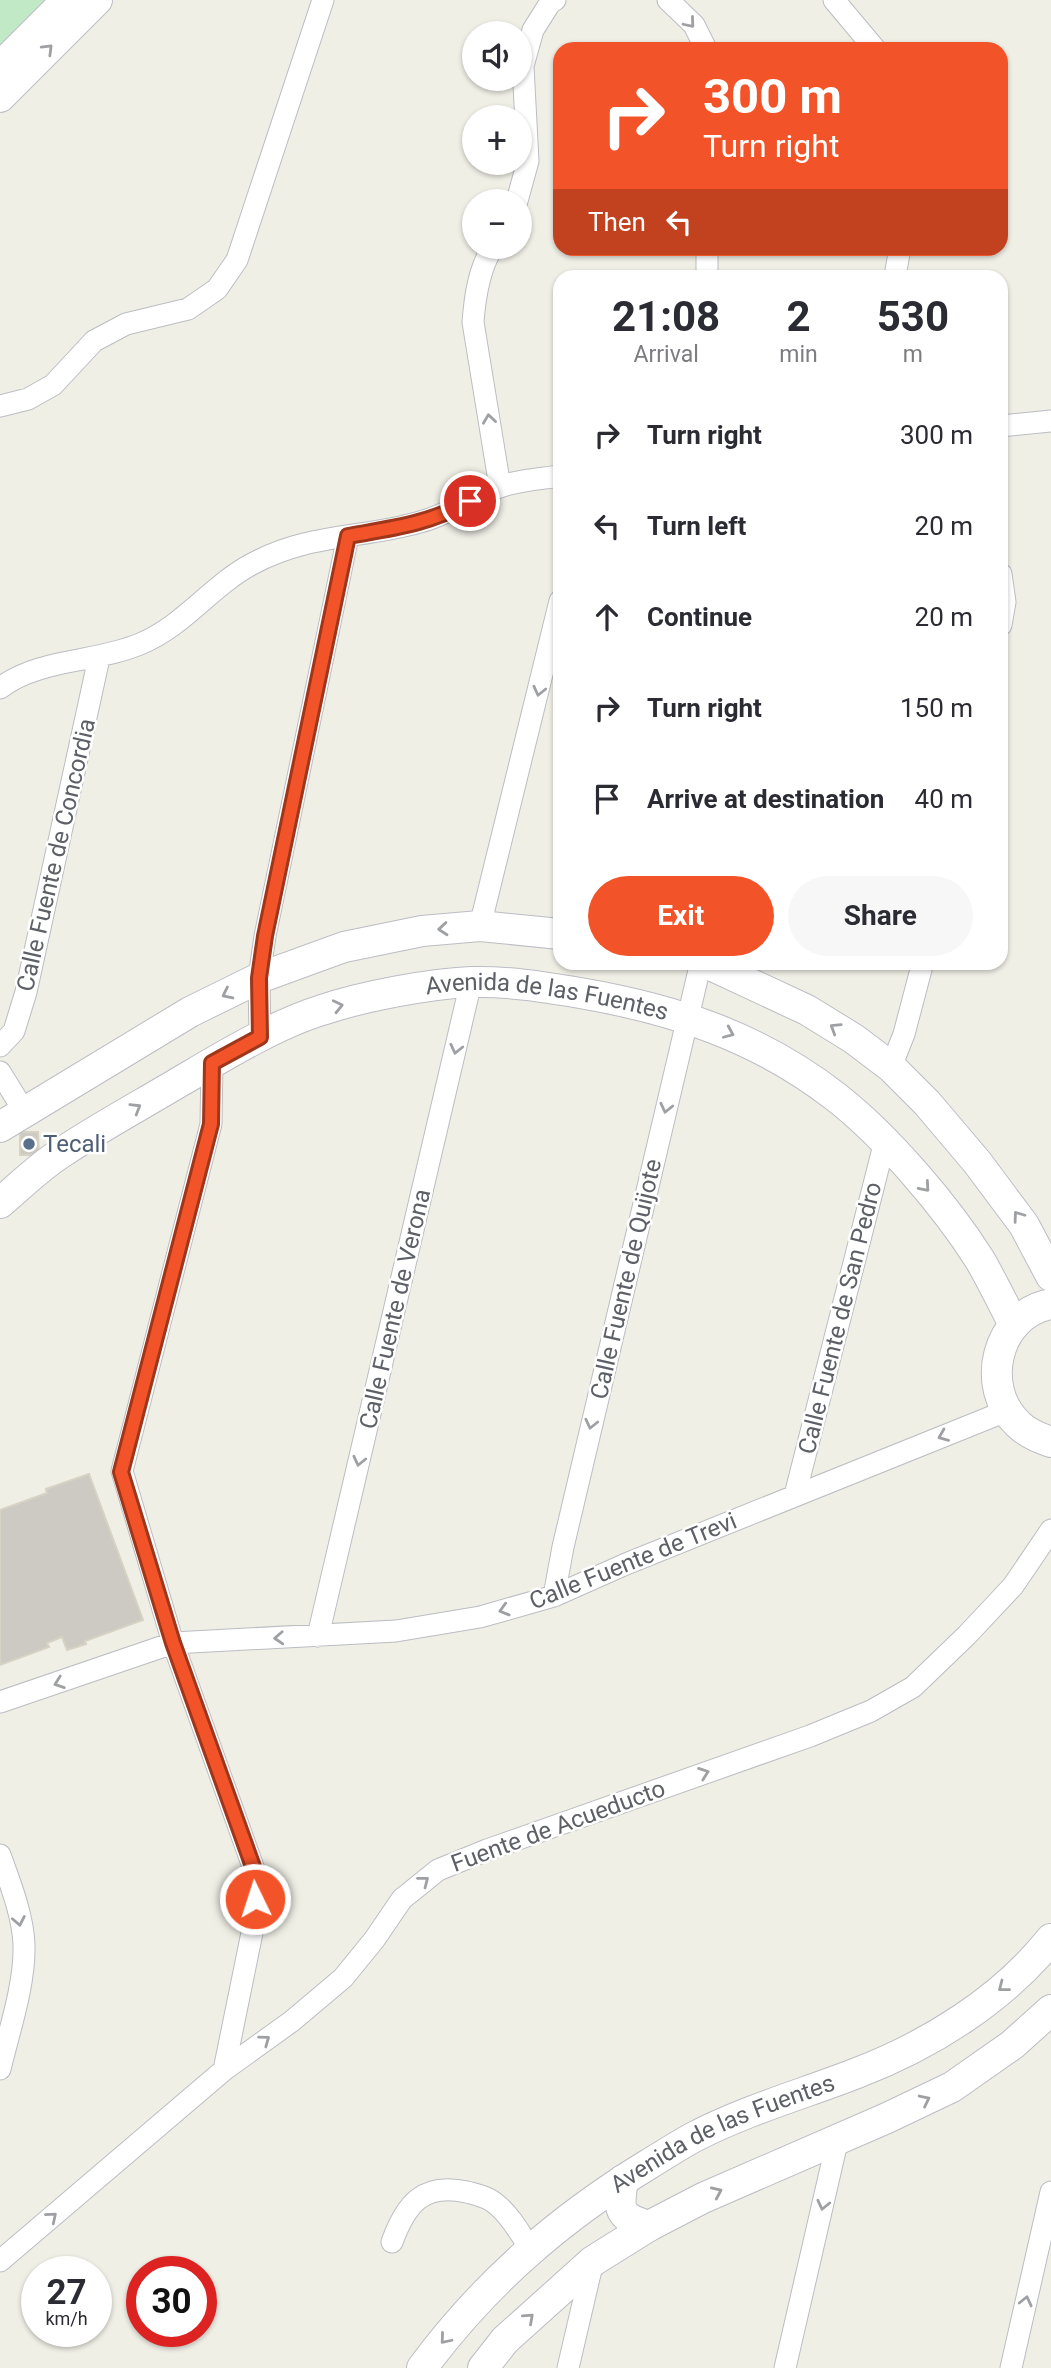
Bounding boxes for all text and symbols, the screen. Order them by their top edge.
one-way arrow [681,15,694,27]
map controls [462,21,532,259]
button: sound [462,21,532,91]
one-way arrow [40,44,53,57]
text: 300 m [703,68,842,125]
icon: right [588,70,679,161]
button: + [462,105,532,175]
text: Turn right [703,127,839,165]
button: − [462,189,532,259]
icon: left [660,203,698,241]
text: Then [588,207,646,237]
text: 21:08 [612,292,720,341]
text: 2 [786,292,811,341]
text: 530 [877,292,949,341]
text: Arrival [633,341,699,368]
text: min [779,341,818,368]
text: m [903,341,923,368]
one-way arrow [482,413,497,425]
icon: right [588,416,626,454]
text: Turn right [647,420,762,450]
text: 300 m [900,420,973,450]
pin [440,471,500,531]
icon: arrive [451,482,489,520]
icon: left [588,507,626,545]
text: Turn left [647,511,746,541]
text: 20 m [915,511,973,541]
icon: ahead [588,598,626,636]
text: Continue [647,602,752,632]
text: 20 m [915,602,973,632]
one-way arrow [532,685,547,697]
icon: right [588,689,626,727]
text: Turn right [647,693,762,723]
text: 150 m [900,693,973,723]
street label: Calle Fuente de Concordia [11,716,101,994]
icon: arrive [588,780,626,818]
text: Arrive at destination [647,784,884,814]
text: 40 m [915,784,973,814]
button: Exit [588,876,774,956]
button: Share [788,876,973,956]
one-way arrow [438,921,449,936]
street label: Avenida de las Fuentes [424,968,672,1026]
one-way arrow [222,985,234,999]
one-way arrow [332,999,344,1014]
one-way arrow [830,1023,843,1036]
one-way arrow [721,1025,734,1039]
one-way arrow [450,1043,464,1055]
one-way arrow [660,1101,675,1113]
one-way arrow [129,1103,142,1116]
place label: Tecali [43,1130,106,1158]
marker: Tecali [21,1136,37,1152]
street label: Calle Fuente de Quijote [585,1156,667,1402]
street label: Calle Fuente de San Pedro [793,1179,887,1457]
one-way arrow [917,1179,929,1192]
street label: Calle Fuente de Verona [354,1186,436,1432]
one-way arrow [1014,1212,1026,1224]
one-way arrow [585,1418,600,1430]
one-way arrow [938,1428,950,1442]
one-way arrow [353,1455,368,1467]
street label: Calle Fuente de Trevi [525,1507,741,1615]
one-way arrow [498,1602,510,1617]
one-way arrow [273,1630,284,1645]
one-way arrow [53,1675,65,1689]
one-way arrow [698,1767,710,1781]
street label: Fuente de Acueducto [447,1774,669,1878]
position arrow [218,1862,292,1936]
one-way arrow [417,1877,429,1890]
one-way arrow [11,1915,26,1927]
one-way arrow [998,1979,1011,1991]
one-way arrow [257,2036,270,2049]
street label: Avenida de las Fuentes [605,2069,838,2199]
one-way arrow [918,2094,930,2108]
one-way arrow [710,2186,722,2200]
one-way arrow [817,2199,831,2211]
one-way arrow [44,2213,57,2225]
speed limit sign: 30 [126,2256,217,2347]
text: 27 [46,2272,87,2313]
one-way arrow [1018,2295,1033,2307]
text: km/h [45,2308,88,2329]
one-way arrow [521,2314,534,2327]
one-way arrow [441,2331,454,2343]

